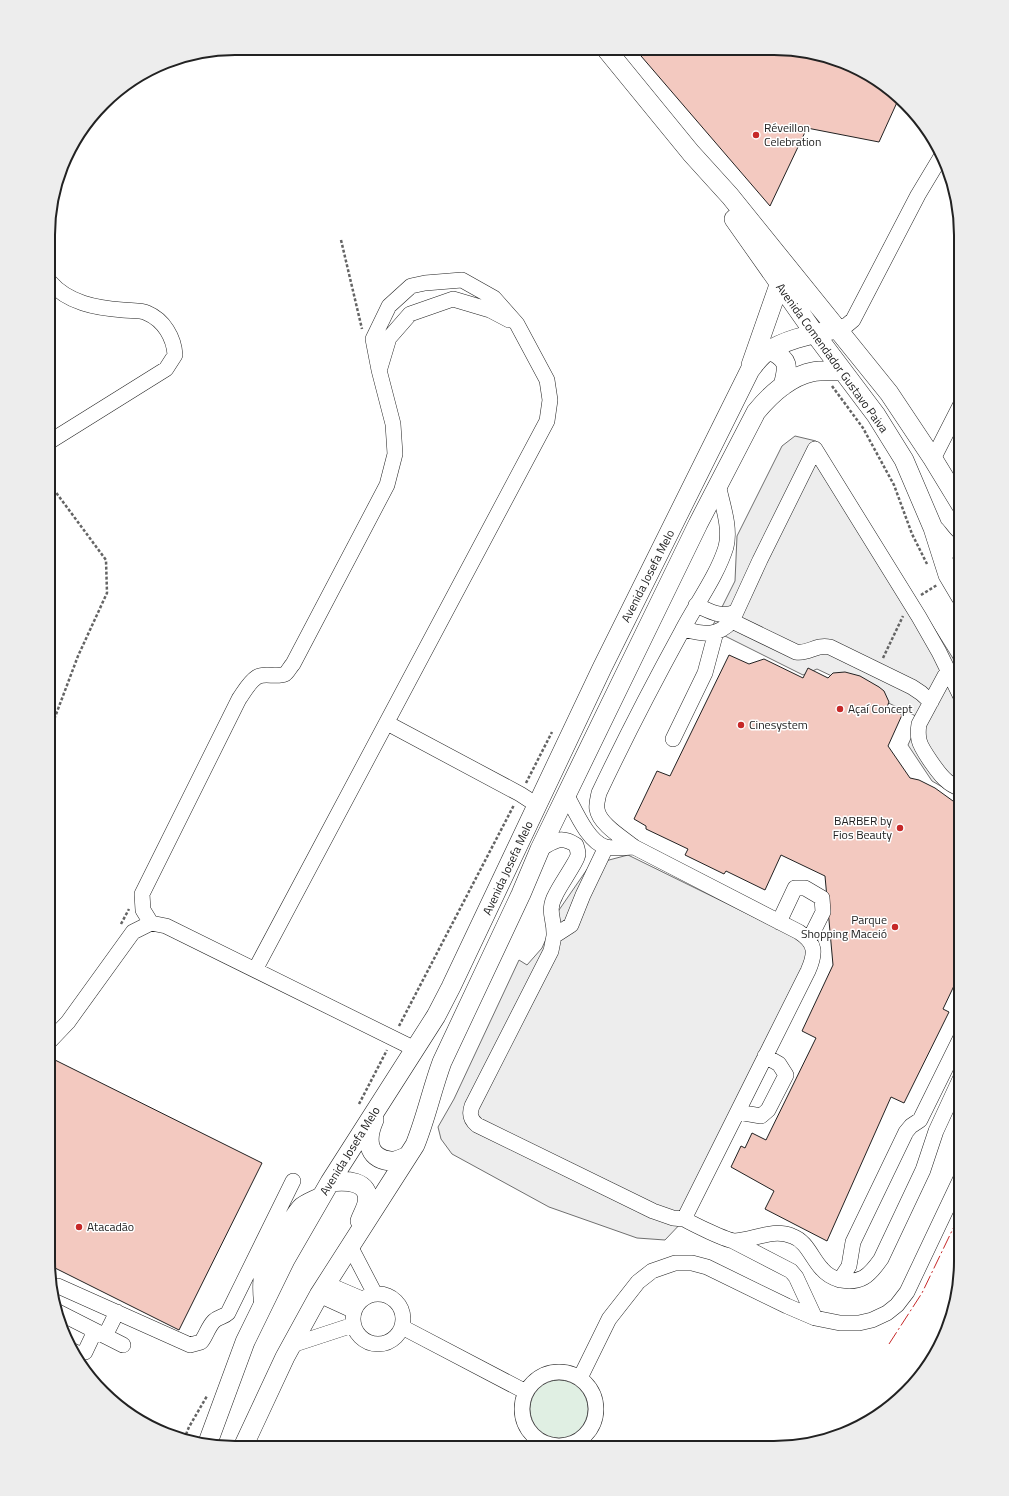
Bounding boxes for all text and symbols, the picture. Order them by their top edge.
place label: Réveillon Celebration [764,118,821,151]
marker: Réveillon Celebration [751,130,761,140]
street label: Avenida Comendador Gustavo Paiva [771,279,893,437]
street label: Avenida Josefa Melo [616,526,679,625]
place label: Açaí Concept [848,699,913,718]
marker: Açaí Concept [835,704,845,714]
place label: Cinesystem [749,715,808,734]
marker: Cinesystem [736,720,746,730]
place label: BARBER by Fios Beauty [833,811,892,844]
street label: Avenida Josefa Melo [477,818,538,918]
marker: BARBER by Fios Beauty [895,823,905,833]
place label: Parque Shopping Maceió [801,910,887,943]
marker: Parque Shopping Maceió [890,922,900,932]
street label: Avenida Josefa Melo [315,1102,385,1199]
place label: Atacadão [87,1217,134,1236]
marker: Atacadão [74,1222,84,1232]

